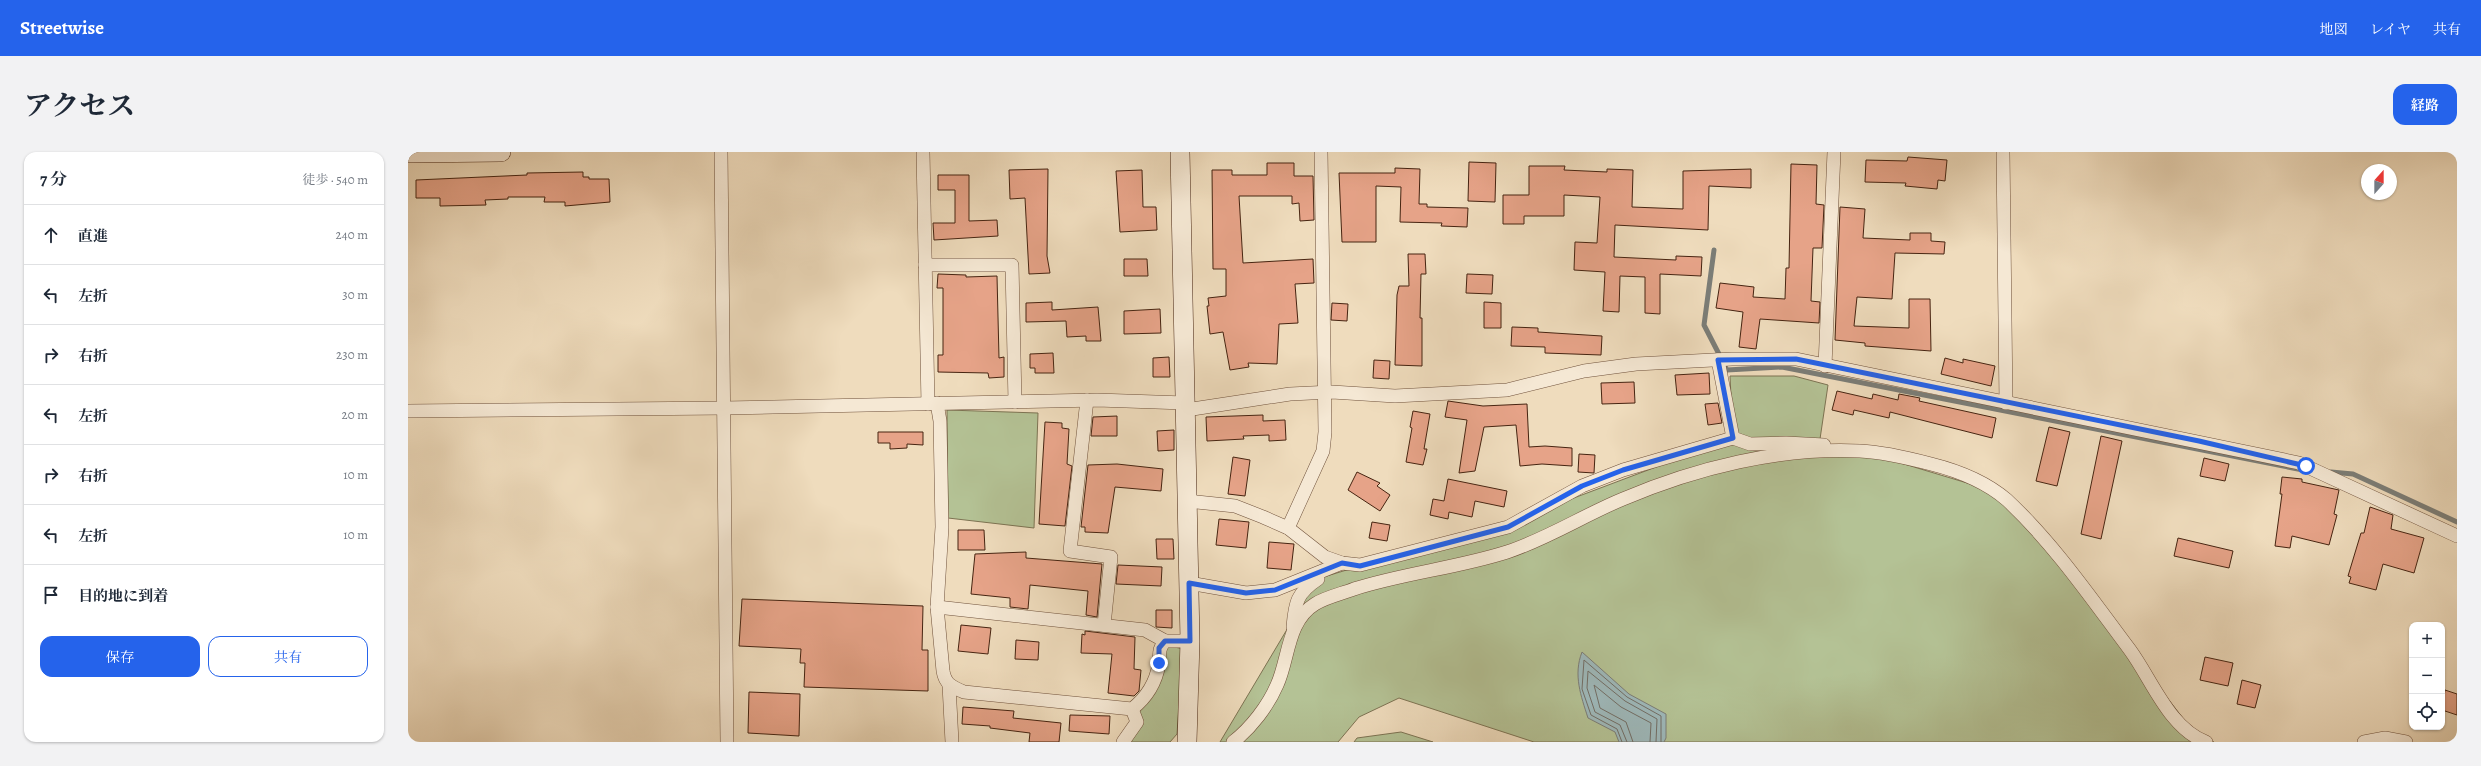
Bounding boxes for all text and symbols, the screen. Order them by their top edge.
text: Streetwise [20,15,104,41]
text: 地図 [2320,20,2348,39]
text: レイヤ [2370,20,2411,39]
text: 共有 [2433,20,2461,39]
button: 経路 [2393,84,2457,125]
text: アクセス [24,87,135,125]
north arrow [2361,164,2397,200]
text: 7 分 [40,168,67,191]
text: 徒歩 · 540 m [302,171,368,188]
icon: ahead [40,224,62,246]
text: 直進 [78,226,108,246]
text: 240 m [336,226,368,243]
icon: left [40,284,62,306]
text: 左折 [78,286,108,306]
text: 30 m [342,286,368,303]
icon: right [40,344,62,366]
text: 右折 [78,346,108,366]
text: 230 m [336,346,368,363]
icon: left [40,404,62,426]
text: 左折 [78,406,108,426]
text: 20 m [342,406,368,423]
route start [2297,457,2315,475]
icon: right [40,464,62,486]
text: 右折 [78,466,108,486]
text: 10 m [343,466,368,483]
icon: left [40,524,62,546]
text: 左折 [78,526,108,546]
text: 10 m [343,526,368,543]
icon: arrive [40,584,62,606]
text: 目的地に到着 [78,586,168,606]
map controls [2409,622,2445,730]
button: + [2409,622,2445,658]
button: 保存 [40,636,200,677]
button: 共有 [208,636,368,677]
route end [1150,654,1168,672]
button: − [2409,658,2445,694]
button: locate [2409,694,2445,730]

